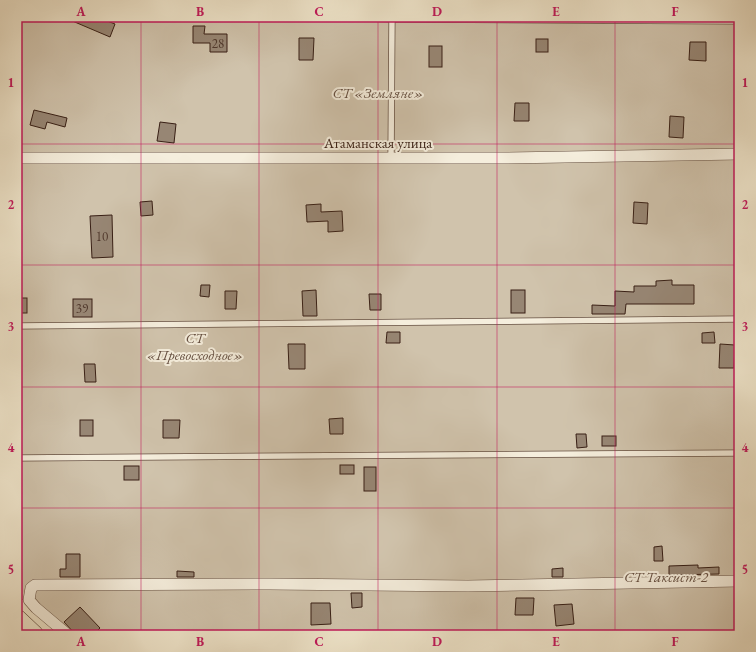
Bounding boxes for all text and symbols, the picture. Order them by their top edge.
text: A [75,3,86,20]
text: B [196,3,204,20]
text: C [314,3,324,20]
text: D [432,3,442,20]
text: E [552,3,560,20]
text: F [671,3,679,20]
house number: 28 [212,35,224,52]
text: 1 [8,74,15,91]
text: 1 [742,74,749,91]
park label: СТ «Земляне» [332,83,424,102]
street label: Атаманская улица [323,133,432,152]
text: 2 [8,196,15,213]
text: 2 [742,196,749,213]
house number: 10 [96,228,108,245]
house number: 39 [76,300,89,317]
text: 3 [8,318,15,335]
text: 3 [742,318,749,335]
park label: СТ «Превосходное» [147,328,243,364]
text: 4 [8,439,15,456]
text: 4 [742,439,749,456]
text: 5 [8,561,14,578]
text: 5 [742,561,748,578]
park label: СТ Таксист-2 [624,567,709,586]
text: A [75,633,86,650]
text: B [196,633,204,650]
text: C [314,633,324,650]
text: D [432,633,442,650]
text: E [552,633,560,650]
text: F [671,633,679,650]

